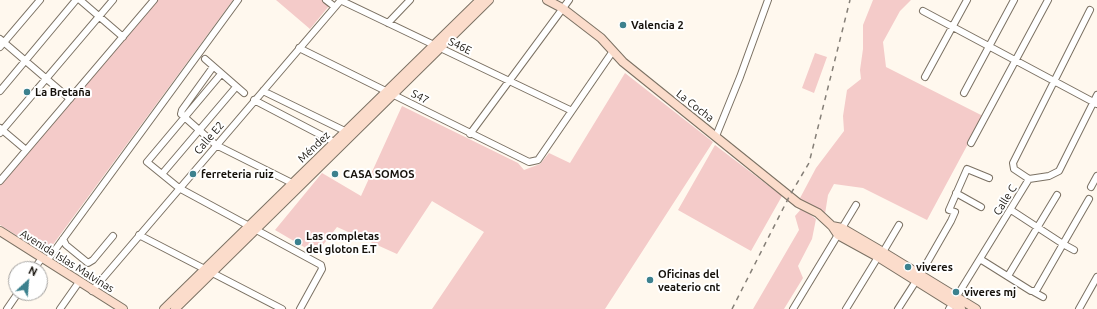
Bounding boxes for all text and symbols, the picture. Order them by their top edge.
place label: Valencia 2 [631,18,684,32]
marker: Valencia 2 [618,20,628,30]
street label: S46E [446,35,474,57]
place label: La Bretaña [35,85,91,99]
marker: La Bretaña [22,87,32,97]
street label: S47 [409,87,431,107]
street label: La Cocha [674,87,716,125]
street label: Calle E2 [191,119,227,157]
street label: Méndez [295,129,333,165]
place label: ferreteria ruiz [201,167,274,181]
place label: CASA SOMOS [343,167,414,181]
marker: ferreteria ruiz [188,169,198,179]
marker: CASA SOMOS [330,169,340,179]
street label: Calle C [991,182,1019,218]
street label: Avenida Islas Malvinas [18,227,116,295]
place label: Las completas del gloton E.T [306,229,379,255]
marker: Las completas del gloton E.T [293,237,303,247]
place label: viveres [916,260,953,274]
north arrow [8,261,48,301]
marker: viveres [903,262,913,272]
text: N [26,264,39,278]
place label: Oficinas del veaterio cnt [658,267,720,293]
marker: Oficinas del veaterio cnt [645,275,655,285]
place label: viveres mj [964,285,1016,299]
marker: viveres mj [951,287,961,297]

